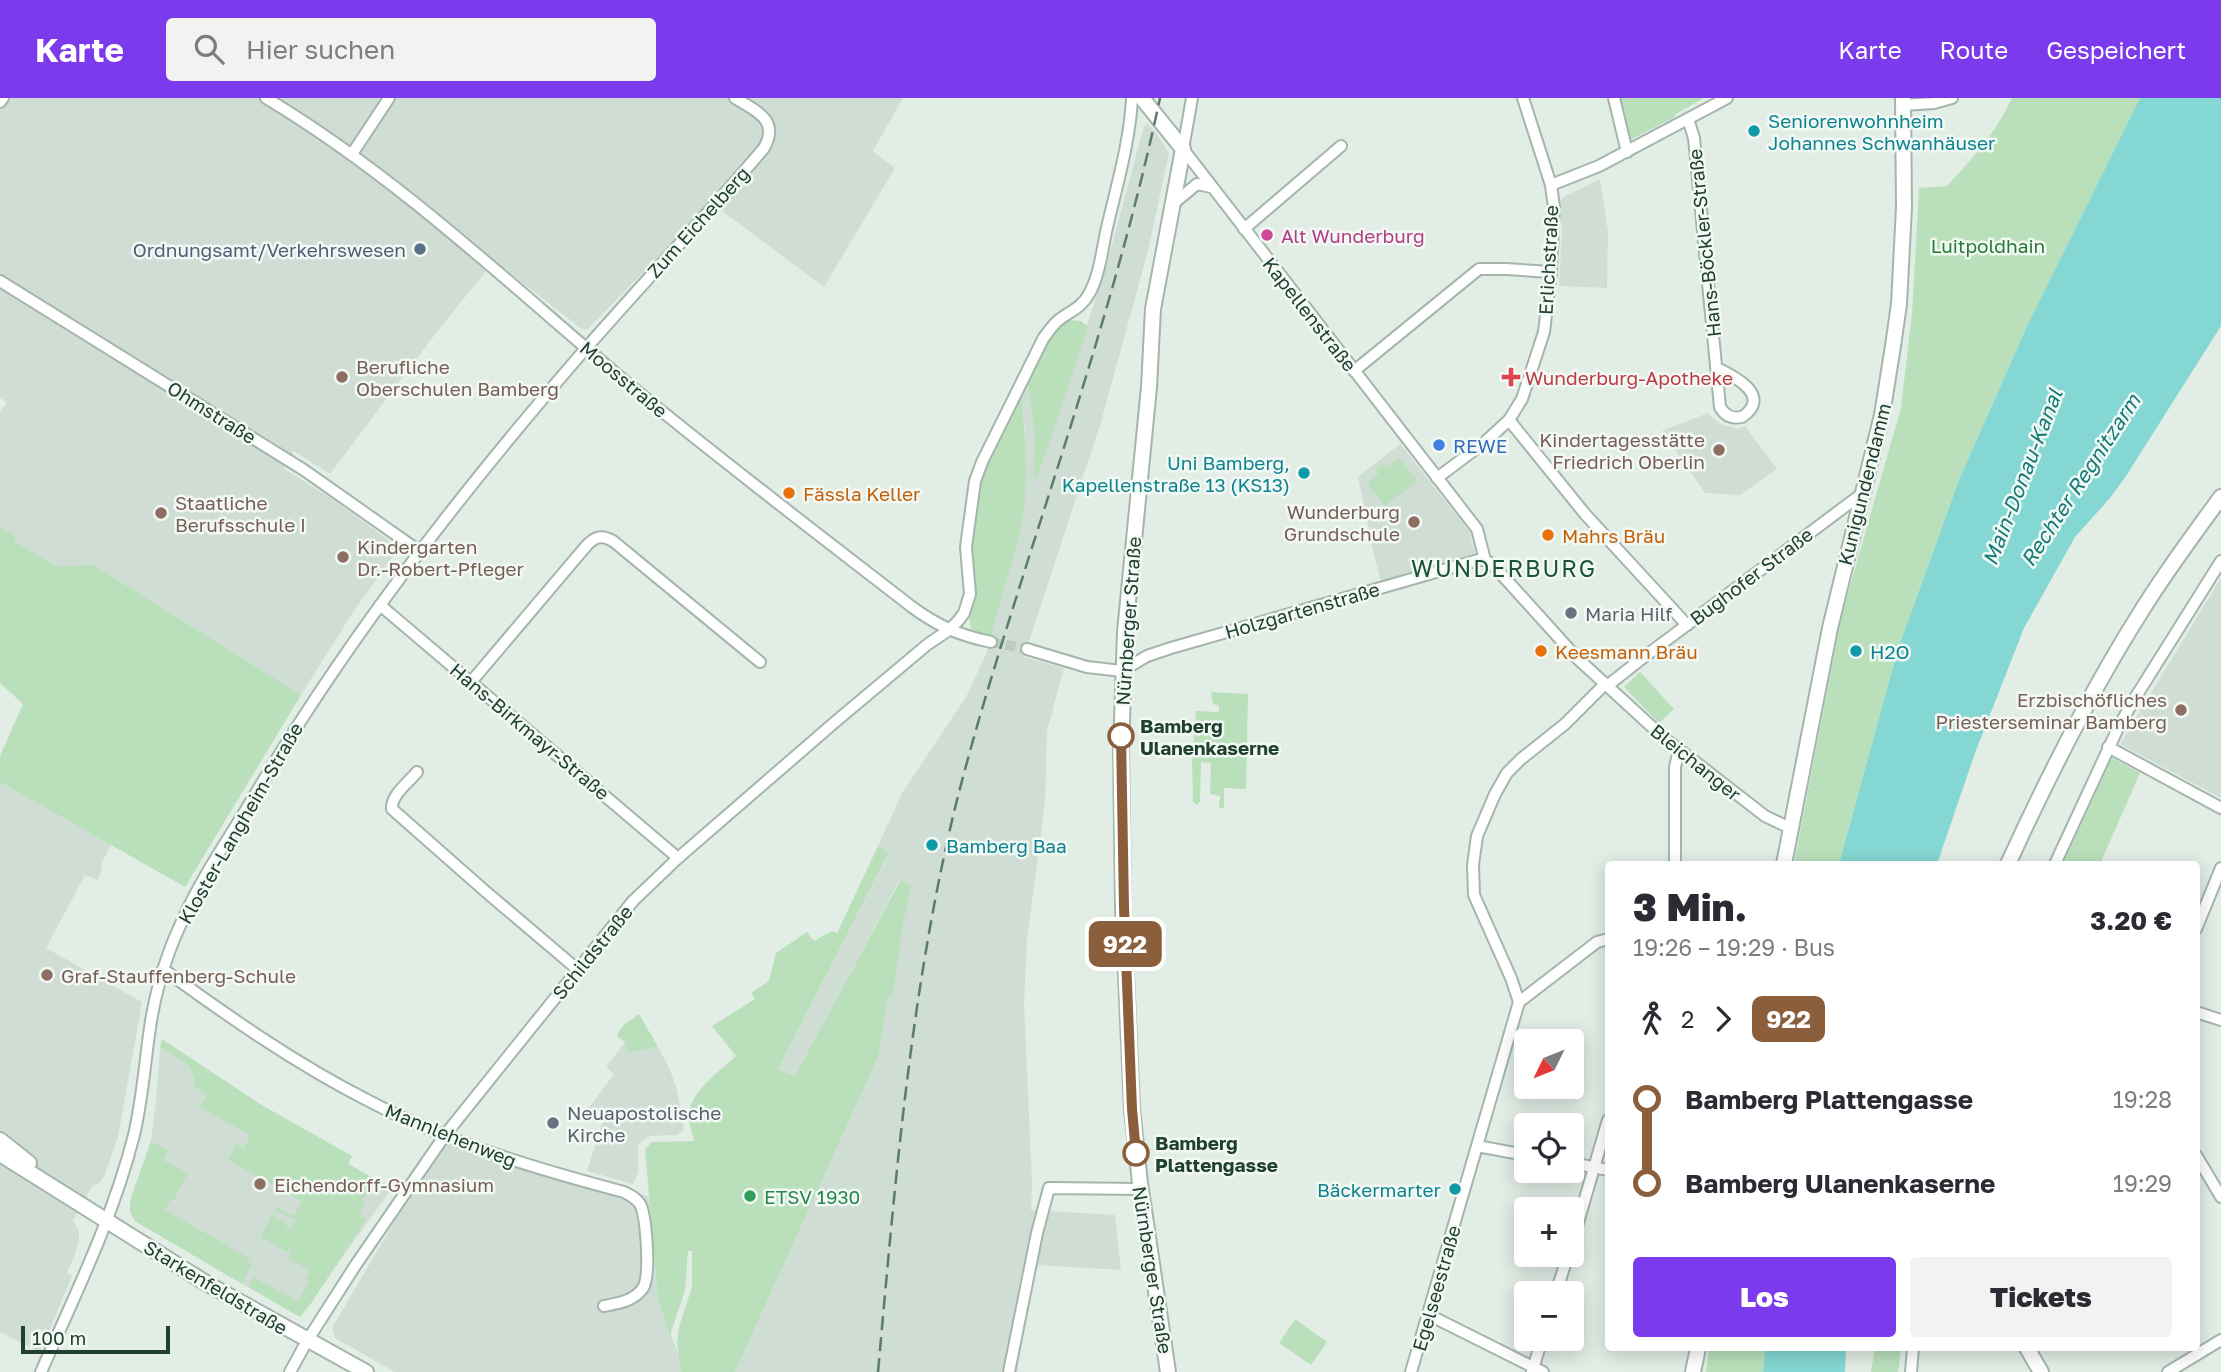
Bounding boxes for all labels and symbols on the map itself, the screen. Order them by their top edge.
place label: Seniorenwohnheim Johannes Schwanhäuser [1768,109,1996,154]
marker: Seniorenwohnheim Johannes Schwanhäuser [1746,123,1762,139]
street label: Hans-Böckler-Straße [1683,148,1725,338]
street label: Zum Eichelberg [642,162,754,282]
street label: Erlichstraße [1534,205,1562,315]
place label: Alt Wunderburg [1281,224,1425,247]
marker: Alt Wunderburg [1259,227,1275,243]
park label: Luitpoldhain [1931,234,2045,257]
place label: Ordnungsamt/Verkehrswesen [133,238,406,261]
marker: Ordnungsamt/Verkehrswesen [412,241,428,257]
street label: Kapellenstraße [1258,252,1362,376]
street label: Moosstraße [576,336,672,422]
place label: Berufliche Oberschulen Bamberg [356,355,559,400]
place label: Wunderburg-Apotheke [1525,366,1733,389]
marker: Berufliche Oberschulen Bamberg [334,369,350,385]
marker: Wunderburg-Apotheke [1503,369,1519,385]
street label: Ohmstraße [163,376,261,448]
water label: Main-Donau-Kanal [1976,384,2068,569]
water label: Rechter Regnitzarm [2015,388,2146,571]
street label: Kunigundendamm [1833,401,1895,567]
place label: Kindertagesstätte Friedrich Oberlin [1539,428,1705,473]
place label: REWE [1453,434,1507,457]
marker: REWE [1431,437,1447,453]
marker: Kindertagesstätte Friedrich Oberlin [1711,442,1727,458]
place label: Uni Bamberg, Kapellenstraße 13 (KS13) [1062,451,1290,496]
marker: Uni Bamberg, Kapellenstraße 13 (KS13) [1296,465,1312,481]
place label: Fässla Keller [803,482,921,505]
marker: Fässla Keller [781,485,797,501]
place label: Staatliche Berufsschule I [175,491,306,536]
place label: Wunderburg Grundschule [1284,500,1400,545]
marker: Staatliche Berufsschule I [153,505,169,521]
marker: Wunderburg Grundschule [1406,514,1422,530]
street label: Bughofer Straße [1685,522,1817,630]
place label: Mahrs Bräu [1562,524,1665,547]
marker: Mahrs Bräu [1540,527,1556,543]
place label: Kindergarten Dr.-Robert-Pfleger [357,535,525,580]
street label: Nürnberger Straße [1111,536,1145,706]
marker: Kindergarten Dr.-Robert-Pfleger [335,549,351,565]
district label: WUNDERBURG [1411,554,1597,582]
street label: Holzgartenstraße [1222,577,1382,643]
place label: Maria Hilf [1585,602,1672,625]
marker: Maria Hilf [1563,605,1579,621]
place label: Keesmann Bräu [1555,640,1698,663]
place label: H2O [1870,640,1910,663]
marker: Keesmann Bräu [1533,643,1549,659]
marker: H2O [1848,643,1864,659]
street label: Hans-Birkmayr-Straße [446,658,614,804]
place label: Erzbischöfliches Priesterseminar Bamberg [1935,688,2167,733]
marker: Erzbischöfliches Priesterseminar Bamberg [2173,702,2189,718]
place label: Bamberg Ulanenkaserne [1140,714,1279,759]
street label: Kloster-Langheim-Straße [173,718,307,928]
street label: Bleichanger [1646,719,1746,806]
marker: Bamberg Ulanenkaserne [1108,723,1134,749]
place label: Bamberg Baa [946,834,1067,857]
marker: Bamberg Baa [924,837,940,853]
street label: Schildstraße [547,900,637,1004]
line badge: 922 [1085,921,1165,967]
place label: Graf-Stauffenberg-Schule [61,964,296,987]
marker: Graf-Stauffenberg-Schule [39,967,55,983]
north arrow [1514,1029,1584,1099]
street label: Mannlehenweg [382,1098,520,1172]
place label: Neuapostolische Kirche [567,1101,721,1146]
marker: Neuapostolische Kirche [545,1115,561,1131]
place label: Bamberg Plattengasse [1155,1131,1278,1176]
marker: Bamberg Plattengasse [1123,1140,1149,1166]
place label: Eichendorff-Gymnasium [274,1173,494,1196]
marker: Eichendorff-Gymnasium [252,1176,268,1192]
place label: Bäckermarter [1317,1178,1442,1201]
marker: Bäckermarter [1447,1181,1463,1197]
place label: ETSV 1930 [764,1185,860,1208]
street label: Nürnberger Straße [1128,1185,1178,1355]
marker: ETSV 1930 [742,1188,758,1204]
street label: Egelseestraße [1407,1222,1465,1354]
street label: Starkenfeldstraße [140,1235,292,1339]
scale bar [21,1323,170,1355]

